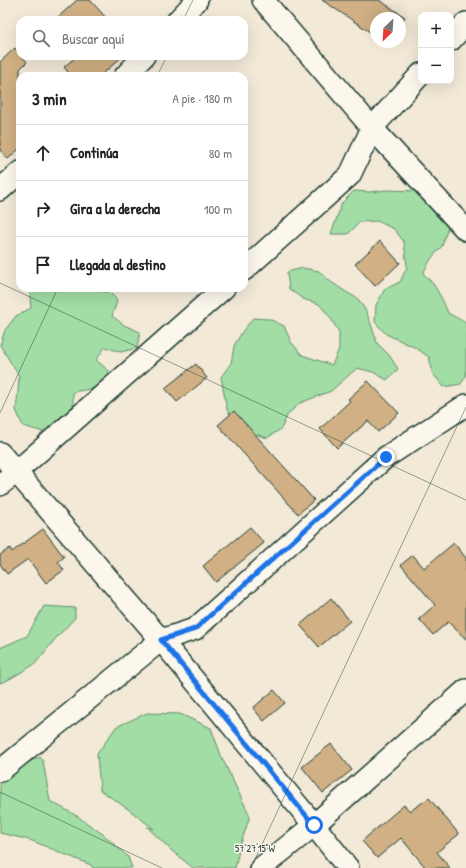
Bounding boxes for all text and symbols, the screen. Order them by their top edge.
north arrow [370,12,406,48]
map controls [418,12,454,84]
button: + [418,12,454,48]
search box [16,16,248,60]
icon: search [30,27,52,49]
text: Buscar aquí [62,28,125,49]
button: − [418,48,454,84]
text: 3 min [32,87,67,110]
text: A pie · 180 m [172,89,232,107]
icon: ahead [32,142,54,164]
text: Continúa [70,142,118,163]
text: 80 m [209,144,232,162]
icon: right [32,198,54,220]
text: Gira a la derecha [70,198,160,219]
text: 100 m [204,200,232,218]
icon: arrive [32,254,54,276]
text: Llegada al destino [70,254,166,275]
route end [377,448,395,466]
route start [305,816,323,834]
text: 57°27'15"W [235,842,276,855]

